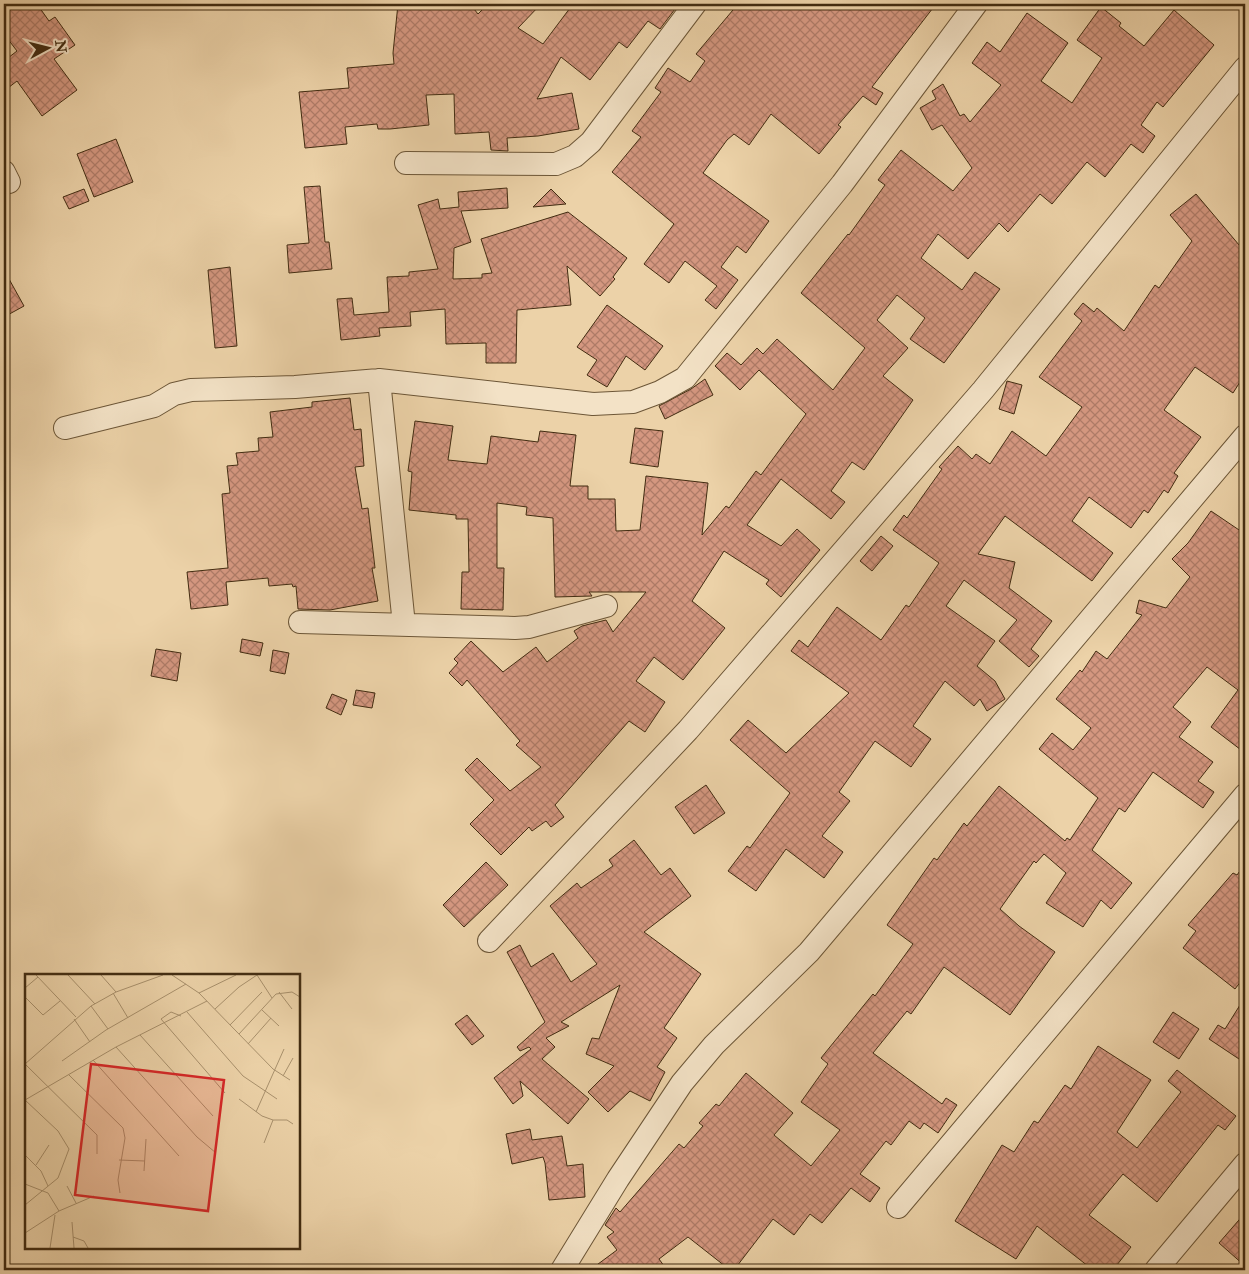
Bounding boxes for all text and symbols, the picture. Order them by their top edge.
north arrow [22,22,72,72]
text: N [51,38,70,54]
inset map [25,974,300,1249]

